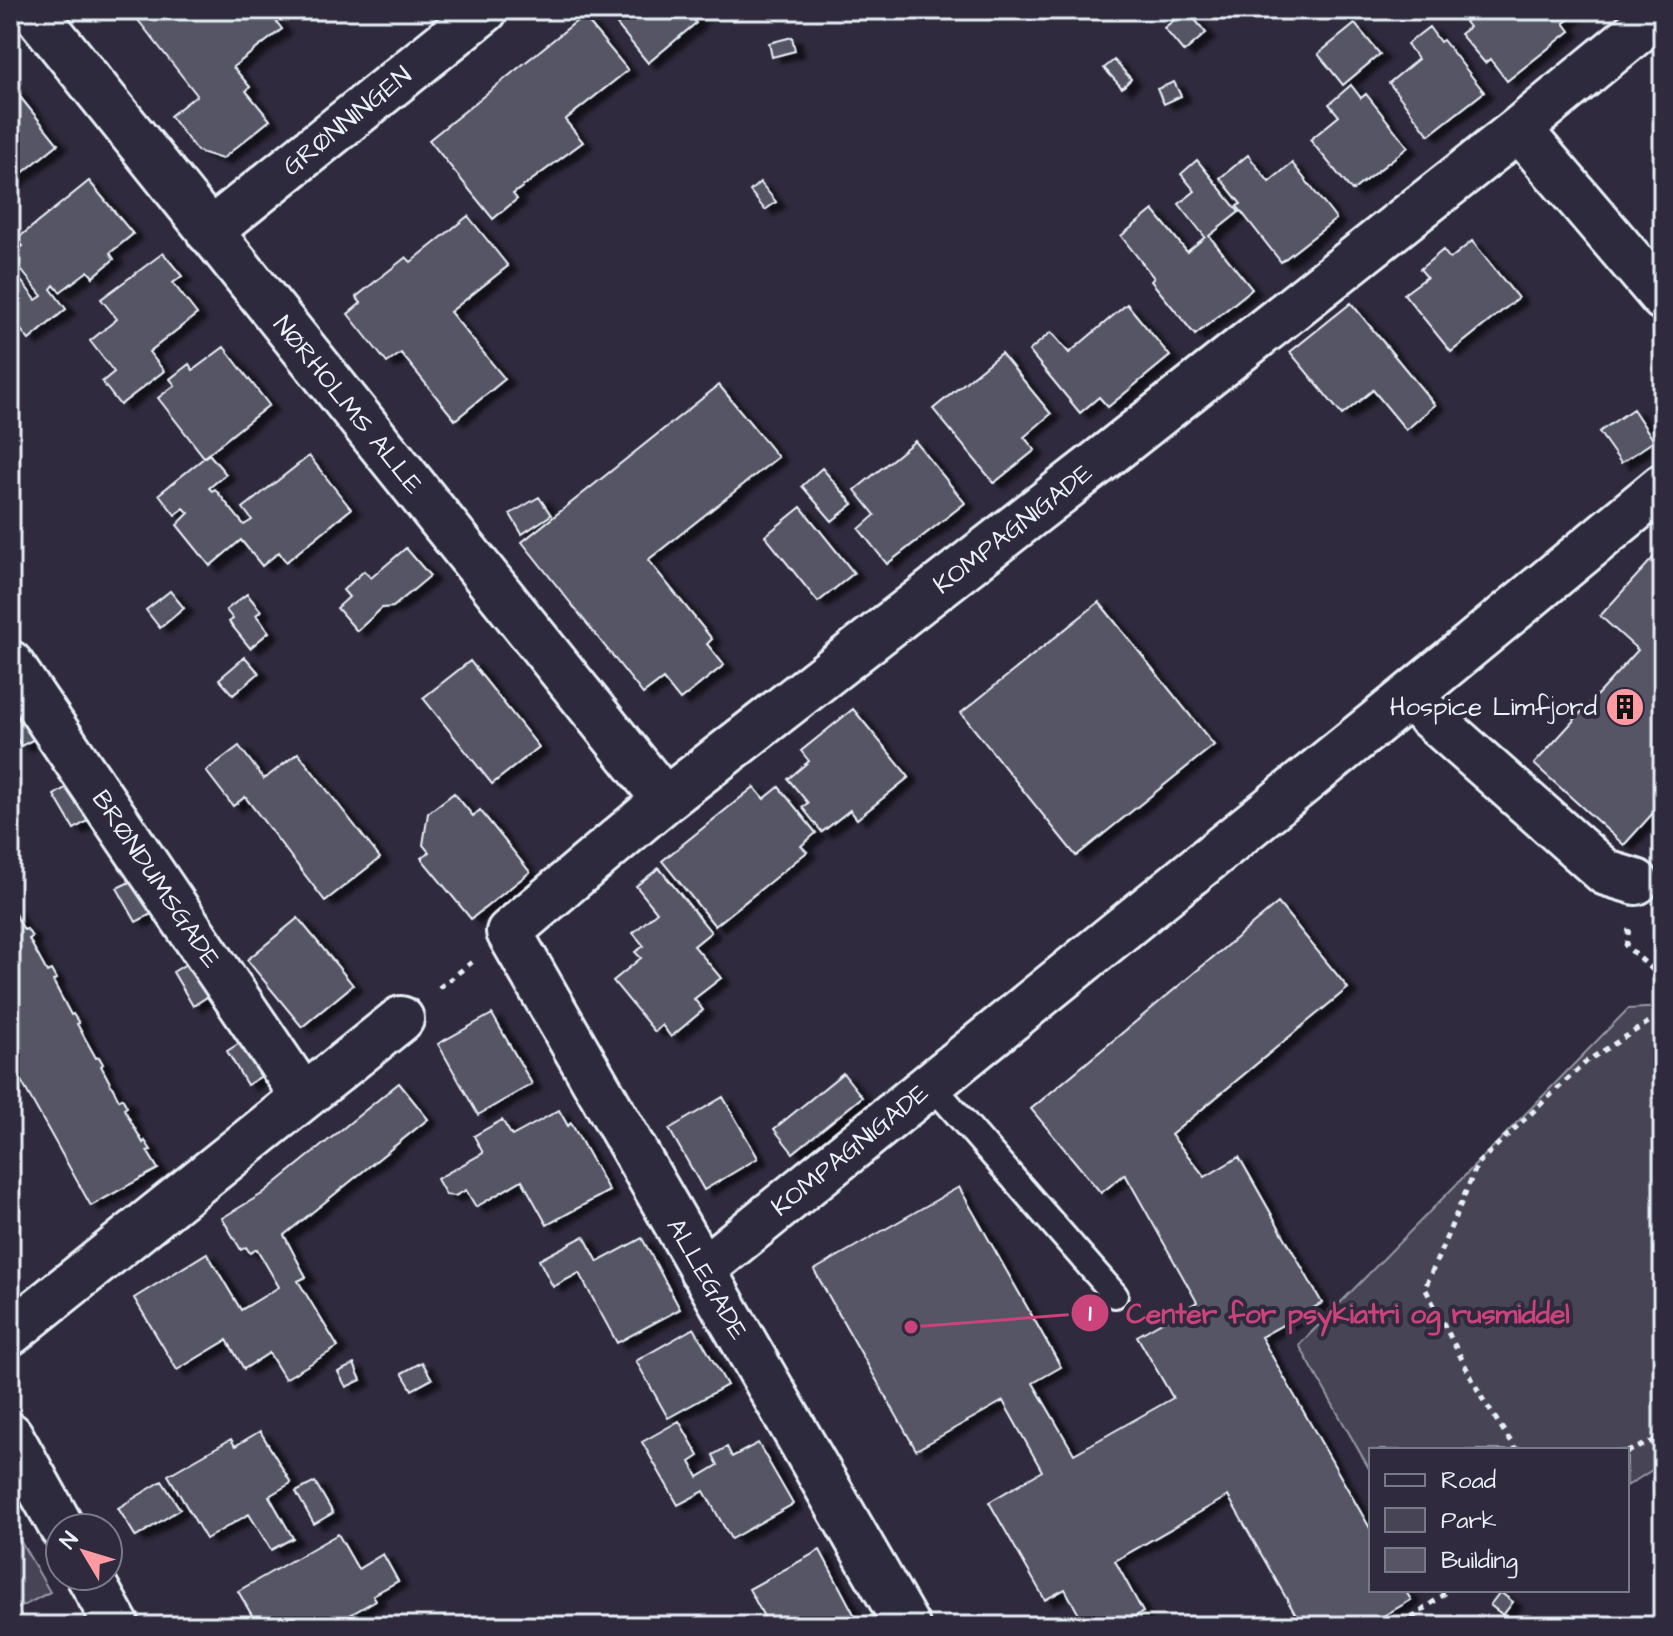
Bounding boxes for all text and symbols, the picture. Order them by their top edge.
street label: GRØNNINGEN [275,58,419,184]
street label: NØRHOLMS ALLE [265,308,431,502]
street label: KOMPAGNIGADE [926,455,1100,603]
building icon: Hospice Limfjord [1604,686,1646,728]
place label: Hospice Limfjord [1390,689,1597,725]
street label: BRØNDUMSGADE [83,783,229,975]
street label: KOMPAGNIGADE [764,1075,936,1225]
street label: ALLEGADE [658,1212,756,1346]
callout: Center for psykiatri og rusmiddel [1070,1287,1586,1339]
text: Center for psykiatri og rusmiddel [1126,1295,1570,1337]
text: 1 [1088,1297,1092,1331]
legend [1369,1448,1629,1592]
text: Road [1441,1464,1496,1498]
text: Park [1441,1504,1497,1538]
north arrow [44,1512,124,1592]
text: N [53,1525,86,1556]
text: Building [1441,1544,1518,1579]

